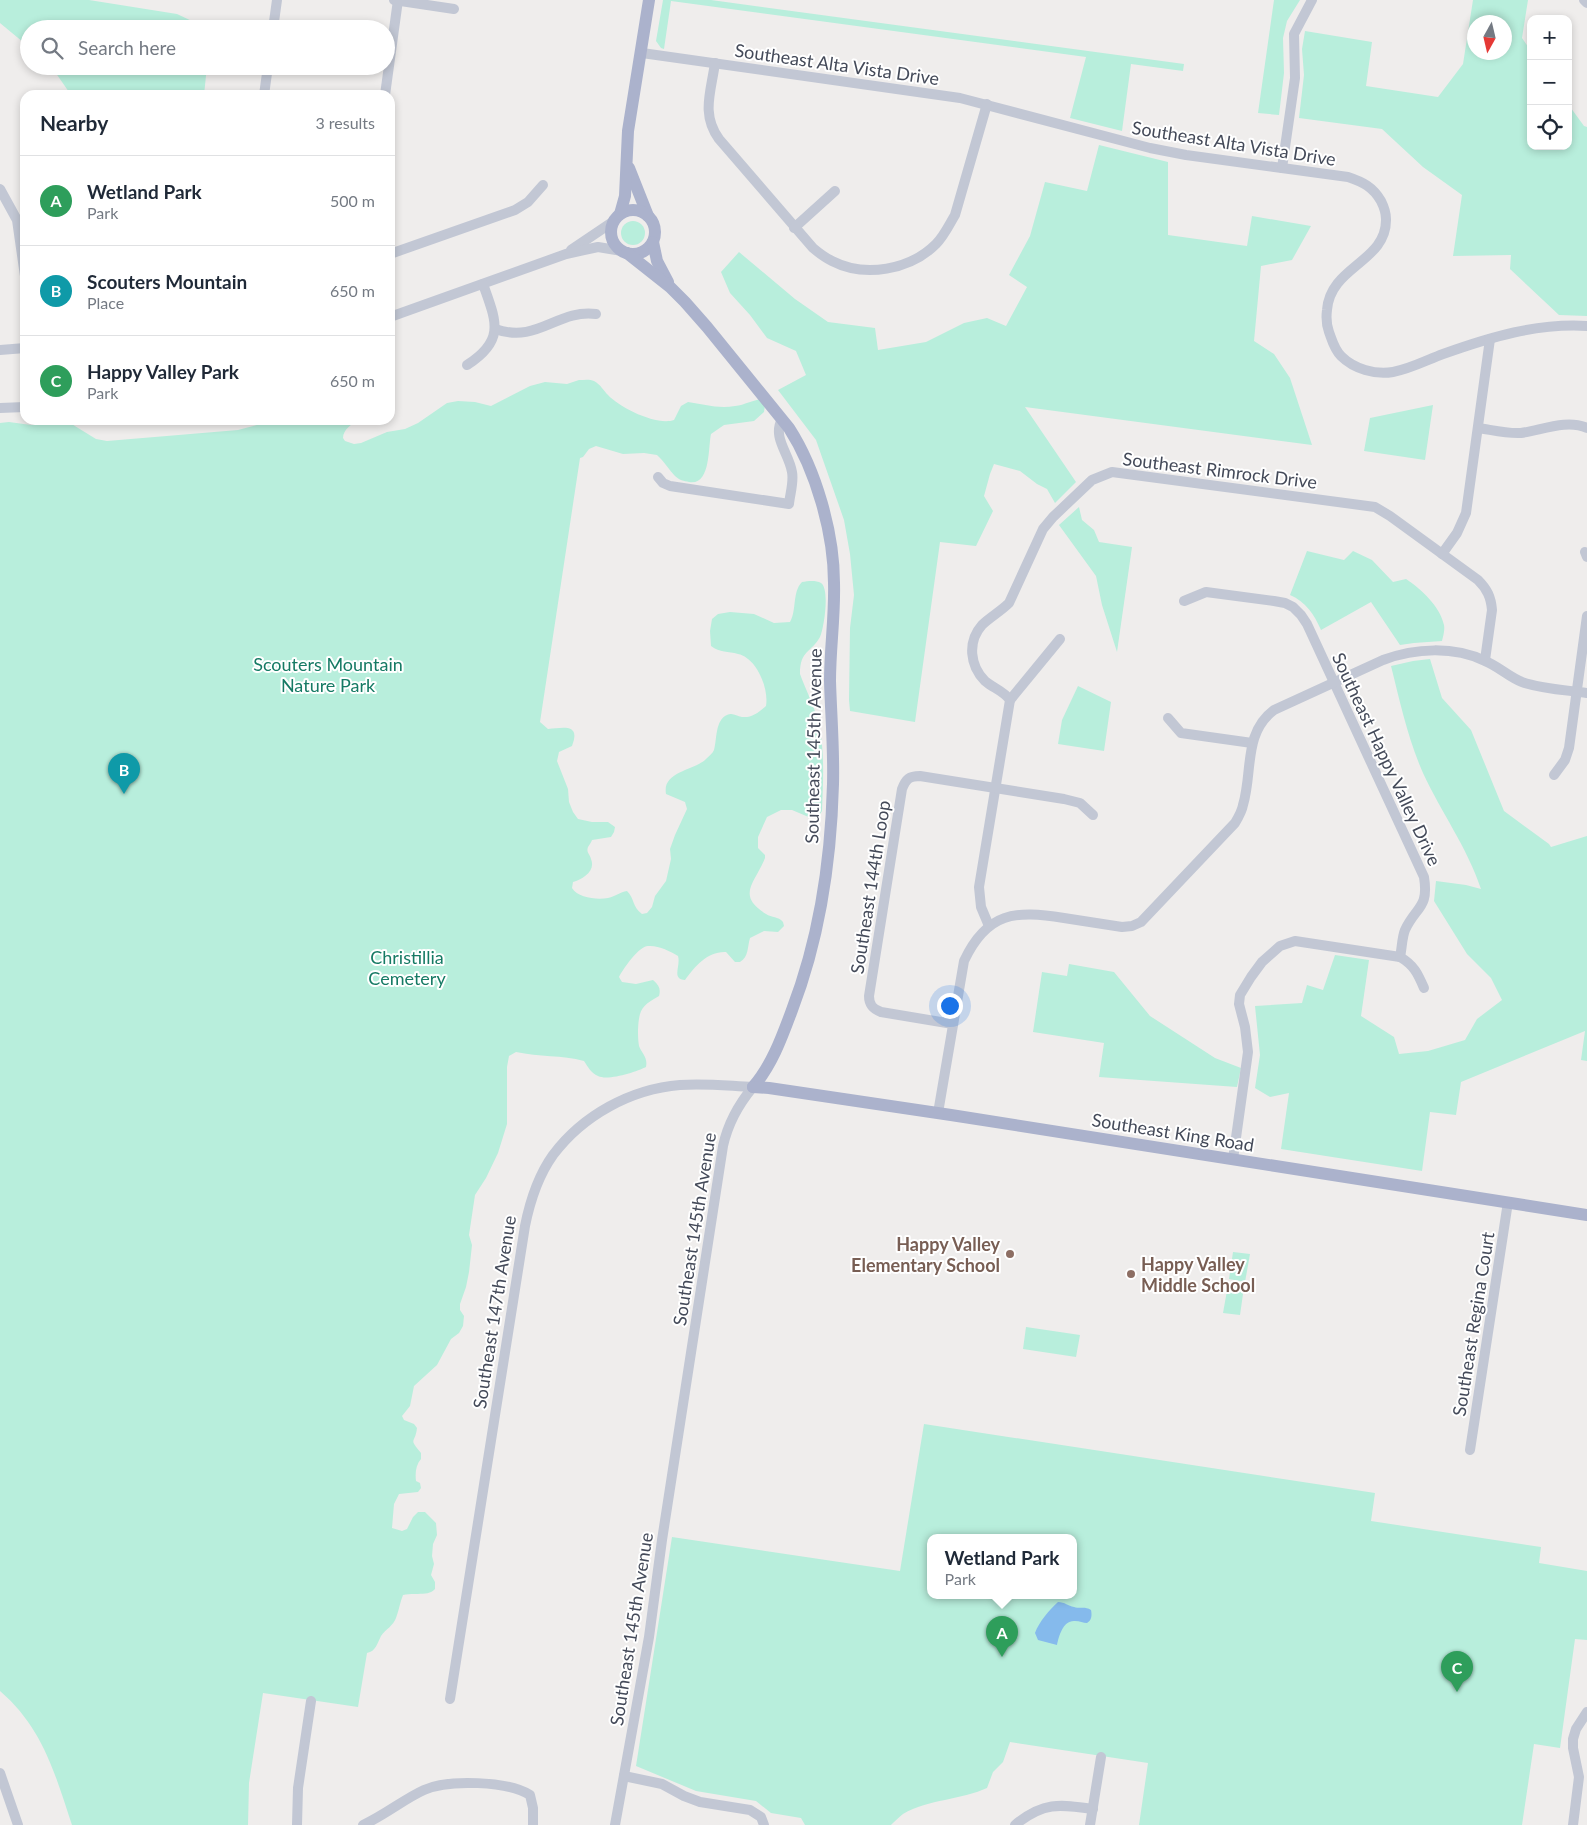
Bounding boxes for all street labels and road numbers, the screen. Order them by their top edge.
street label: Southeast Alta Vista Drive [733,39,941,89]
street label: Southeast Alta Vista Drive [1130,116,1338,170]
street label: Southeast Rimrock Drive [1122,447,1318,493]
street label: Southeast 145th Avenue [800,648,826,844]
street label: Southeast Happy Valley Drive [1328,649,1446,869]
street label: Southeast 144th Loop [845,799,895,975]
street label: Southeast King Road [1090,1108,1256,1156]
street label: Southeast 145th Avenue [668,1131,720,1327]
street label: Southeast 147th Avenue [468,1214,520,1410]
street label: Southeast Regina Court [1448,1230,1499,1418]
street label: Southeast 145th Avenue [605,1531,657,1727]

